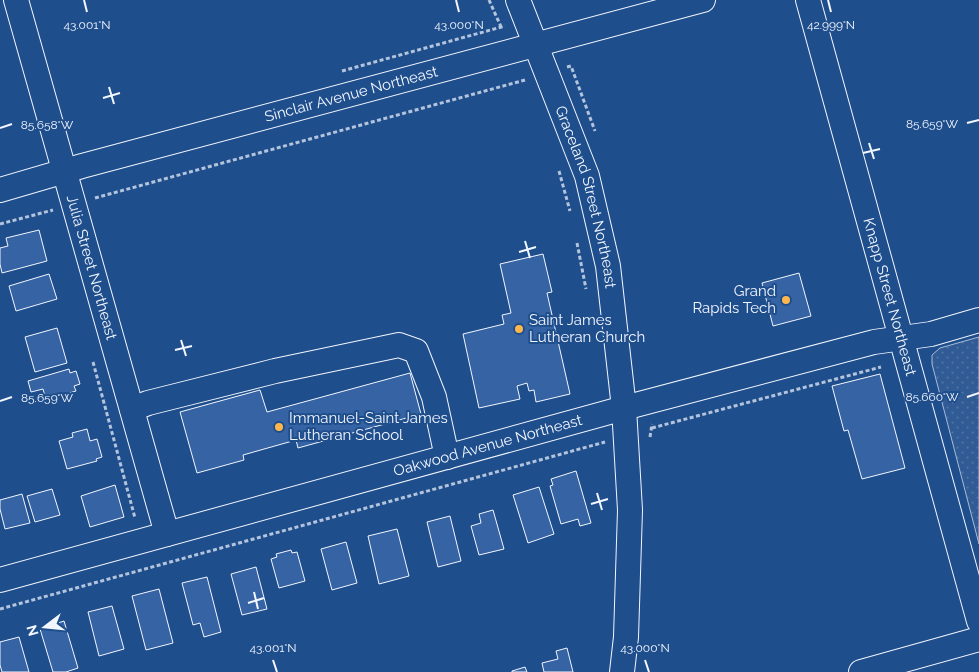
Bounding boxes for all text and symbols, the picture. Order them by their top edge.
text: 43.001°N [63,18,111,32]
text: 43.000°N [434,18,484,32]
text: 42.999°N [807,18,855,32]
street label: Sinclair Avenue Northeast [263,62,440,126]
street label: Graceland Street Northeast [551,103,619,289]
text: 85.659°W [906,117,958,131]
text: 85.658°W [21,118,74,132]
street label: Julia Street Northeast [63,193,121,342]
street label: Knapp Street Northeast [859,216,920,378]
place label: Grand Rapids Tech [692,282,776,317]
marker: Grand Rapids Tech [780,294,792,306]
place label: Saint James Lutheran Church [529,311,645,346]
marker: Saint James Lutheran Church [513,323,525,335]
text: 85.660°W [905,390,959,404]
text: 85.659°W [21,391,73,405]
place label: Immanuel-Saint James Lutheran School [289,409,448,444]
street label: Oakwood Avenue Northeast [391,411,584,480]
marker: Immanuel-Saint James Lutheran School [273,421,285,433]
north arrow [20,602,70,652]
text: N [23,623,42,638]
text: 43.001°N [249,641,297,655]
text: 43.000°N [620,641,670,655]

